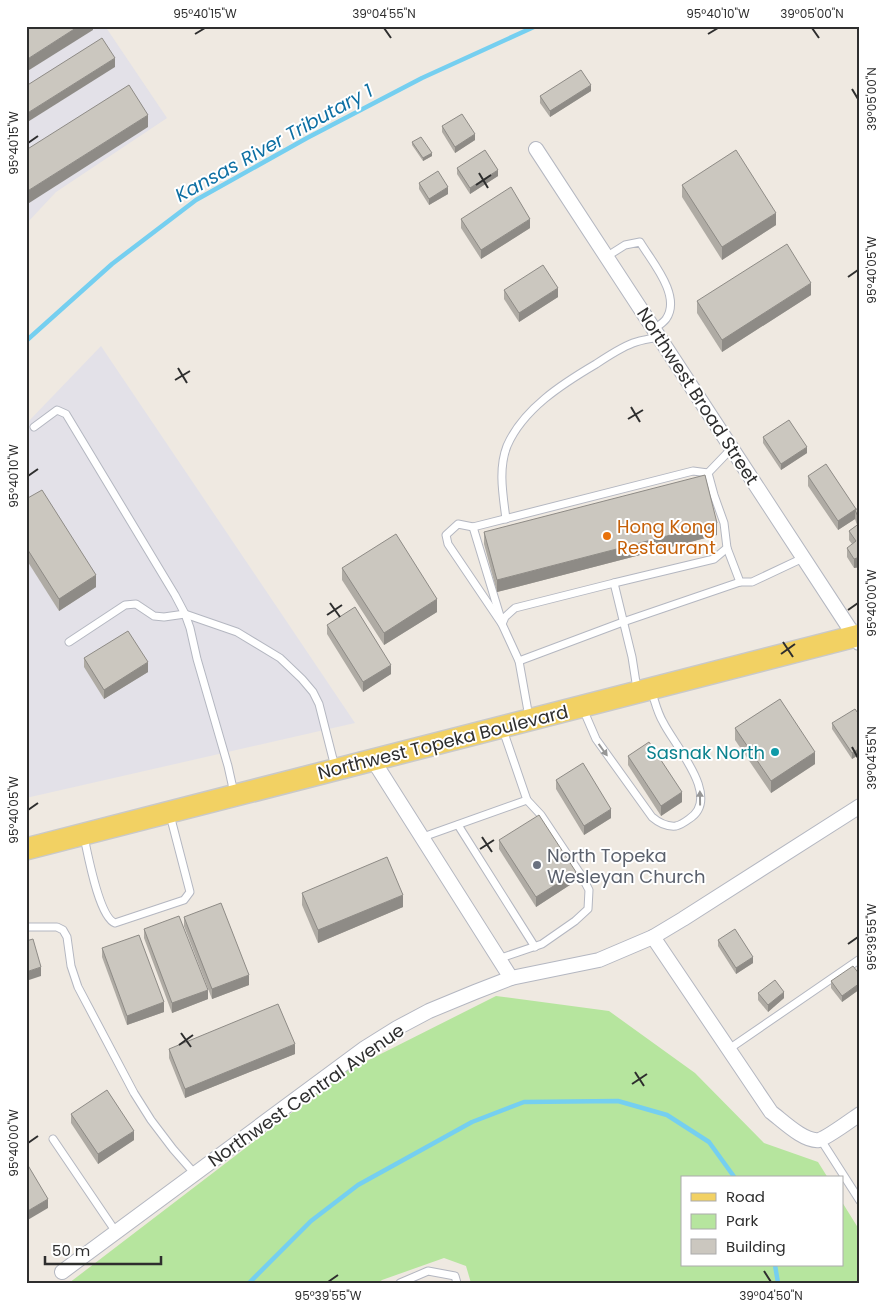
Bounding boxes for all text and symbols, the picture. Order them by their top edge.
text: 95°40'15"W [173,5,237,22]
text: 39°04'55"N [352,5,416,22]
text: 95°40'10"W [686,5,750,22]
text: 39°05'00"N [780,5,844,22]
text: 39°05'00"N [863,67,880,131]
water label: Kansas River Tributary 1 [170,77,378,209]
text: 95°40'15"W [5,111,22,175]
text: 95°40'05"W [863,236,880,304]
street label: Northwest Broad Street [631,302,765,490]
text: 95°40'10"W [5,444,22,508]
place label: Hong Kong Restaurant [617,514,716,560]
marker: Hong Kong Restaurant [601,530,613,542]
text: 95°40'00"W [863,569,880,637]
street label: Northwest Topeka Boulevard [315,699,571,785]
text: 39°04'55"N [863,726,880,790]
place label: Sasnak North [646,740,765,765]
one-way arrow [598,743,609,756]
marker: Sasnak North [769,746,781,758]
text: 95°40'05"W [5,776,22,844]
one-way arrow [696,790,704,806]
place label: North Topeka Wesleyan Church [547,843,705,889]
marker: North Topeka Wesleyan Church [531,859,543,871]
text: 95°39'55"W [863,903,880,970]
street label: Northwest Central Avenue [203,1018,409,1172]
text: 95°40'00"W [5,1109,22,1177]
legend [681,1176,844,1266]
text: Road [726,1186,765,1207]
text: Park [726,1210,758,1231]
scale bar [45,1234,161,1266]
text: Building [726,1236,786,1257]
text: 50 m [52,1240,90,1261]
text: 95°39'55"W [295,1287,362,1304]
text: 39°04'50"N [739,1287,803,1304]

